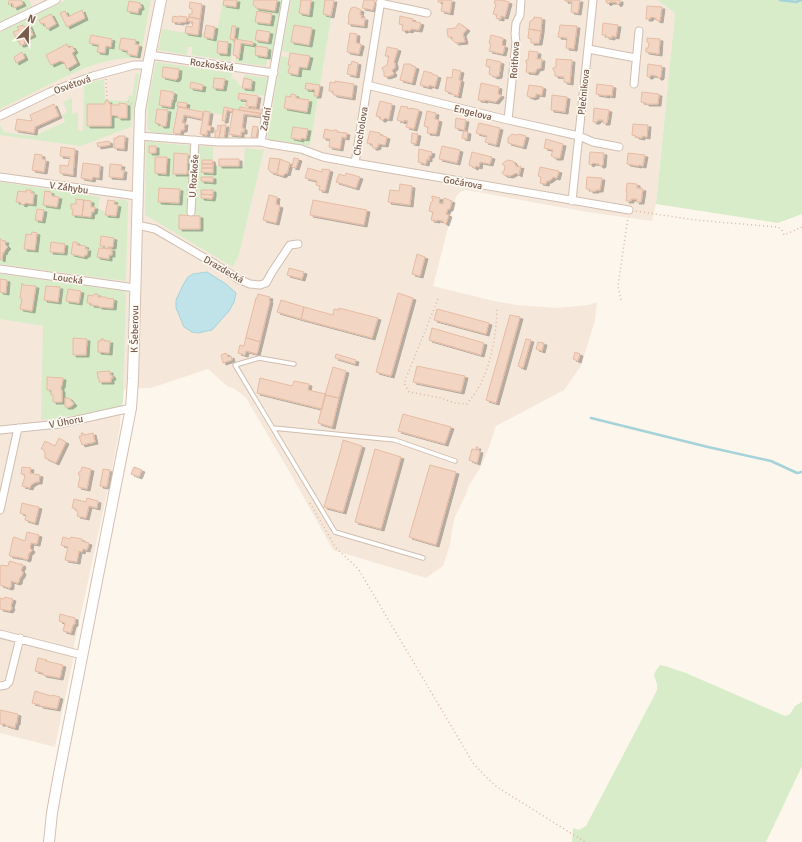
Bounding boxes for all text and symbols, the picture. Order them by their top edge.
north arrow [8,8,48,48]
text: N [26,12,38,27]
street label: Roithova [508,41,522,79]
street label: Rozkošská [189,56,235,74]
street label: Plečnikova [576,69,592,116]
street label: Osvětová [52,73,92,97]
street label: Engelova [452,102,493,124]
street label: Zadní [258,106,274,132]
street label: Chocholova [351,106,371,157]
street label: U Rozkoše [186,154,202,198]
street label: Gočárova [442,174,483,192]
street label: V Záhybu [49,179,89,197]
street label: Drazdecká [201,253,246,286]
street label: Loucká [52,271,84,287]
street label: K Šeberovu [128,305,141,353]
street label: V Úhoru [48,412,84,431]

